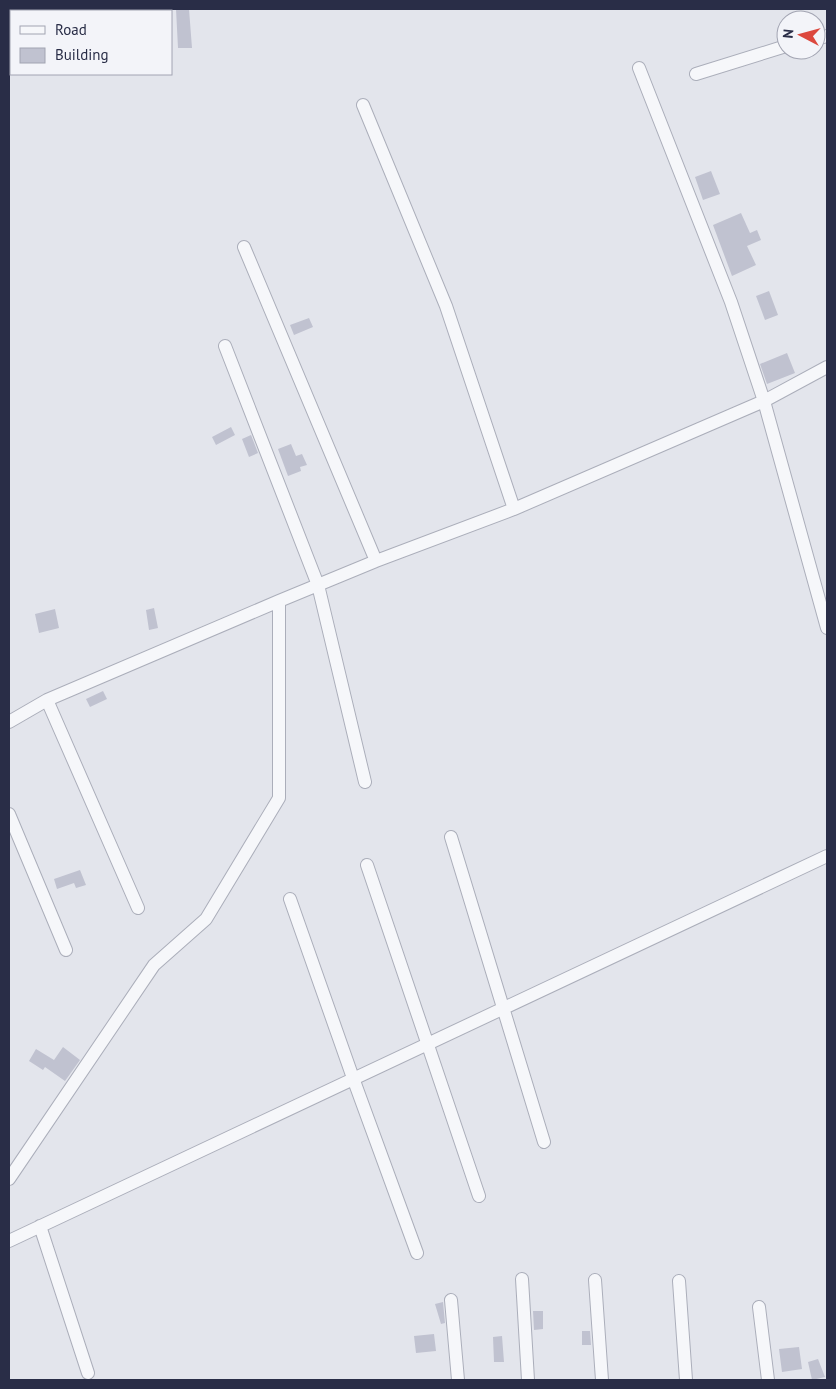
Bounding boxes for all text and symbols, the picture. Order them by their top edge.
legend [10,10,172,75]
north arrow [776,10,826,60]
text: Road [55,20,87,39]
text: N [779,28,798,39]
text: Building [55,45,109,64]

